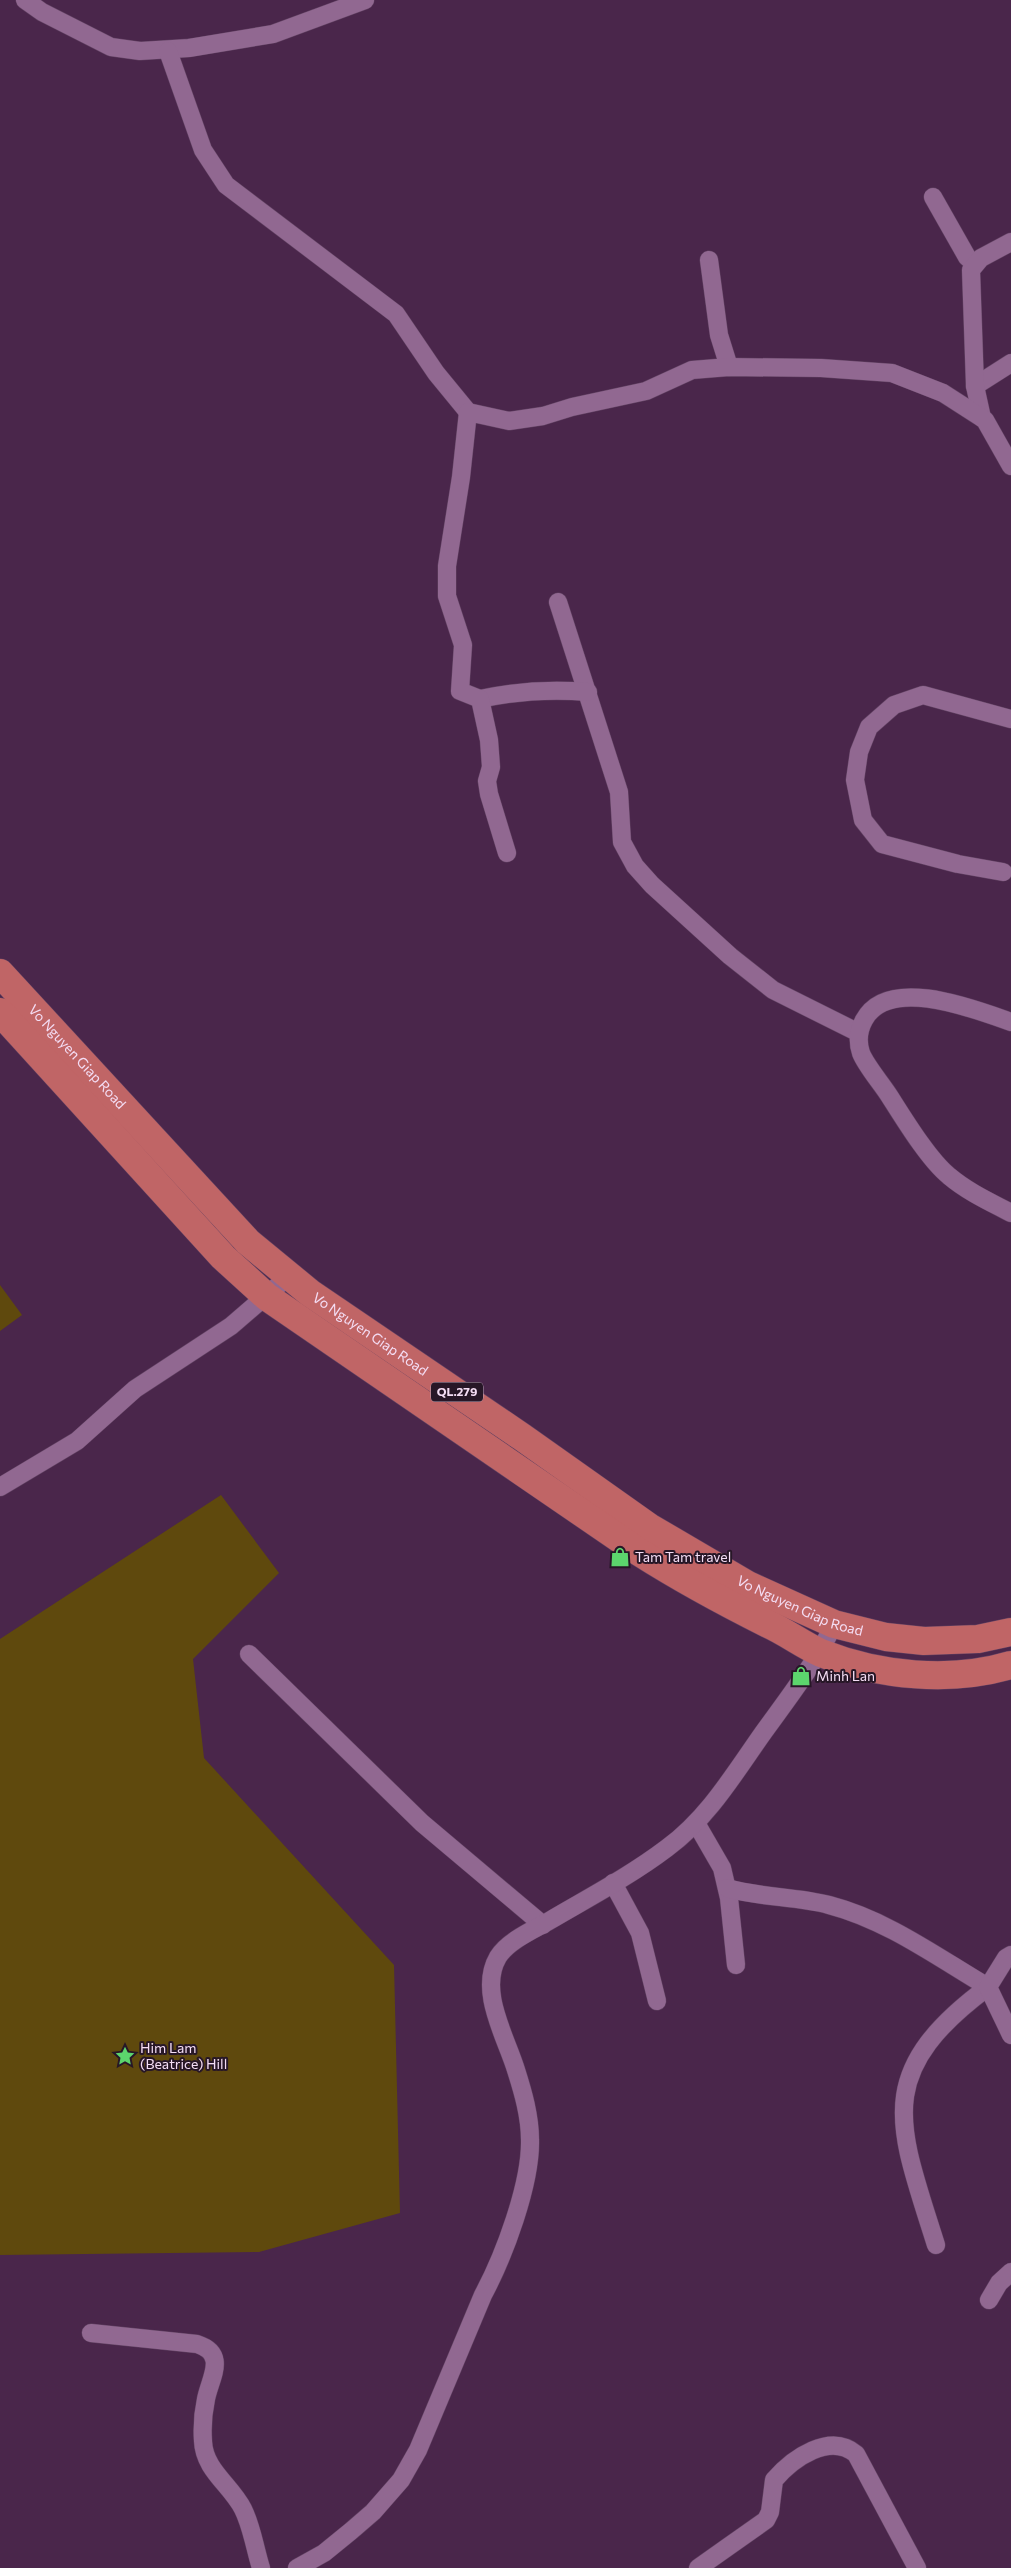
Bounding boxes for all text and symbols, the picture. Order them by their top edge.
street label: Vo Nguyen Giap Road [25,1001,130,1112]
street label: Vo Nguyen Giap Road [310,1288,431,1379]
road number: QL.279 [431,1382,483,1401]
shop icon: Tam Tam travel [609,1546,631,1568]
place label: Tam Tam travel [635,1548,731,1565]
street label: Vo Nguyen Giap Road [734,1571,865,1639]
shop icon: Minh Lan [790,1665,812,1687]
place label: Minh Lan [816,1667,875,1684]
place label: Him Lam (Beatrice) Hill [140,2039,227,2072]
place icon: Him Lam (Beatrice) Hill [114,2045,136,2067]

